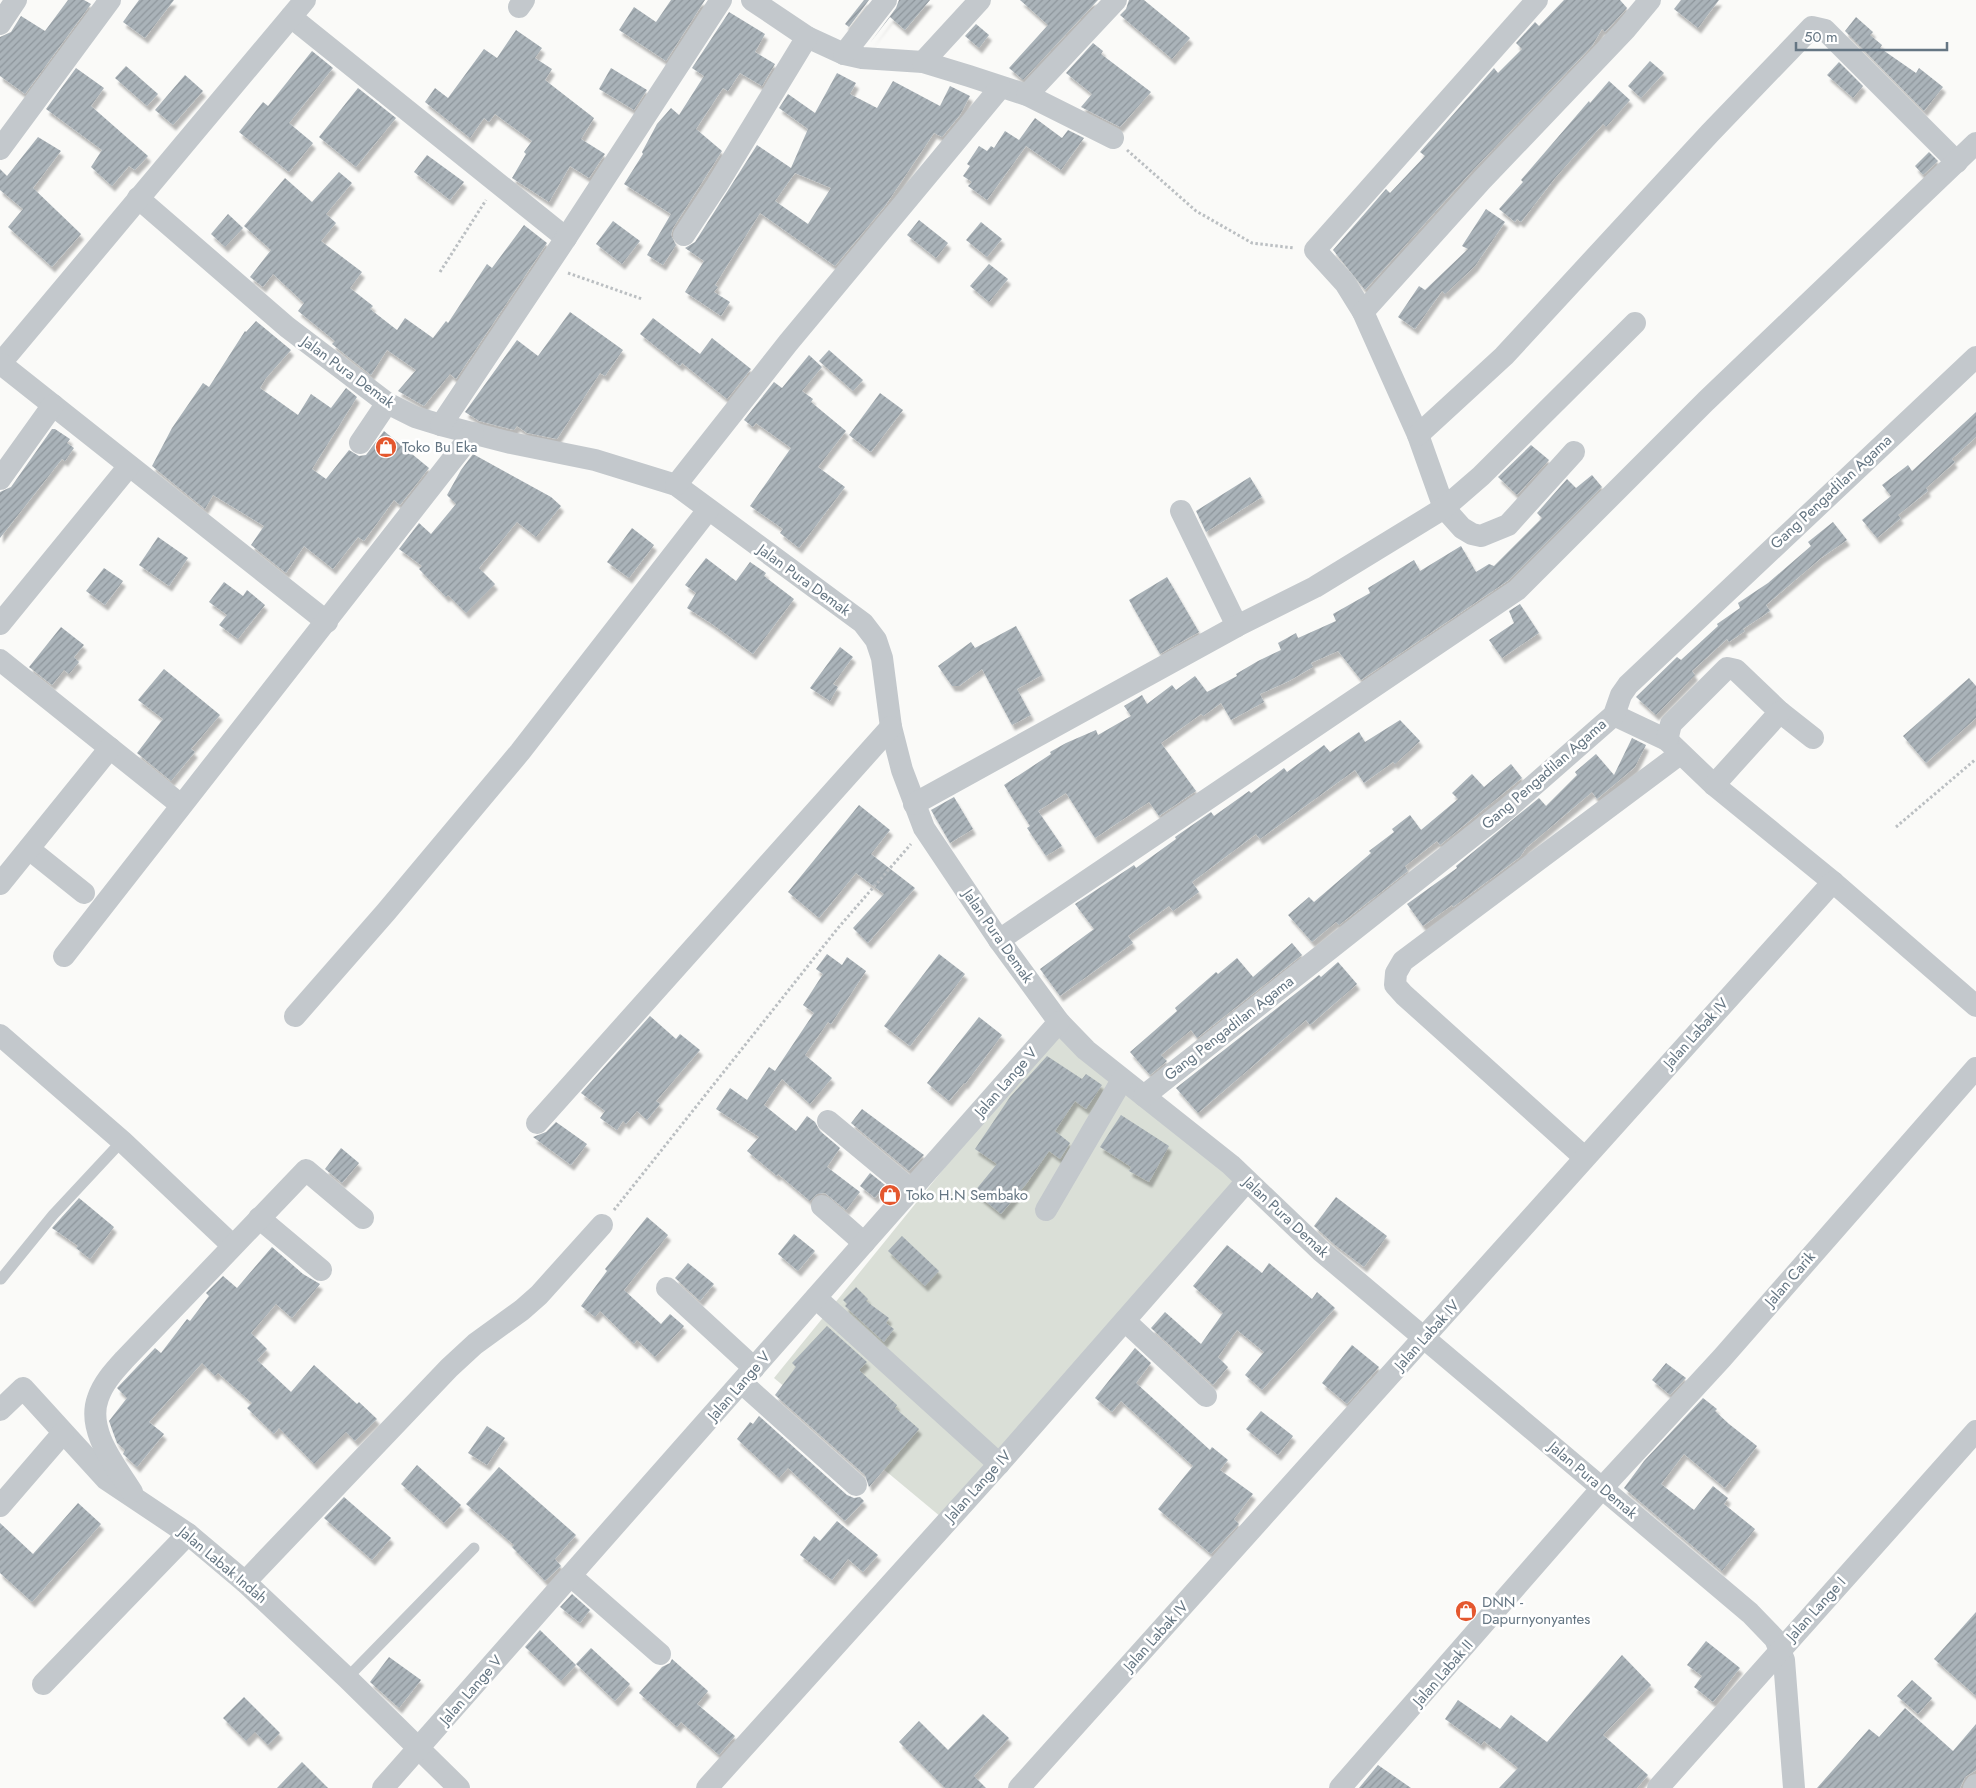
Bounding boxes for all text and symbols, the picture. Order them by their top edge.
scale bar [1796,20,1947,52]
text: 50 m [1804,26,1838,48]
street label: Jalan Pura Demak [295,330,399,413]
street label: Gang Pengadilan Agama [1765,430,1897,554]
shop icon: Toko Bu Eka [374,435,398,459]
place label: Toko Bu Eka [402,436,478,458]
street label: Jalan Pura Demak [751,538,855,621]
street label: Gang Pengadilan Agama [1477,714,1611,834]
street label: Jalan Pura Demak [956,883,1039,988]
street label: Gang Pengadilan Agama [1160,970,1298,1086]
street label: Jalan Labak IV [1657,993,1734,1075]
street label: Jalan Lange V [968,1042,1043,1123]
street label: Jalan Pura Demak [1237,1170,1334,1263]
shop icon: Toko H.N Sembako [878,1183,902,1207]
place label: Toko H.N Sembako [906,1184,1028,1206]
street label: Jalan Carik [1758,1246,1821,1313]
street label: Jalan Labak IV [1388,1295,1465,1377]
street label: Jalan Lange V [701,1346,776,1427]
street label: Jalan Pura Demak [1542,1435,1642,1524]
street label: Jalan Lange IV [938,1445,1016,1528]
street label: Jalan Labak Indah [172,1520,272,1609]
street label: Jalan Lange I [1780,1572,1851,1648]
place label: DNN - Dapurnyonyantes [1482,1591,1590,1630]
street label: Jalan Labak IV [1117,1596,1194,1678]
shop icon: DNN - Dapurnyonyantes [1454,1599,1478,1623]
street label: Jalan Labak II [1406,1635,1478,1713]
street label: Jalan Lange V [433,1650,508,1731]

